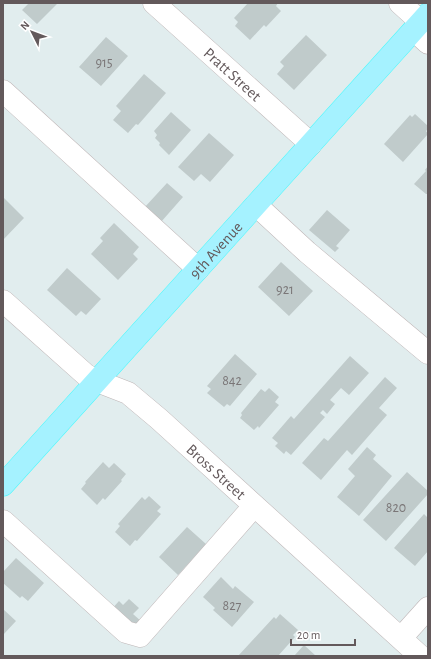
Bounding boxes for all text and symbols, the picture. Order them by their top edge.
north arrow [12,12,52,52]
text: N [18,19,32,32]
street label: Pratt Street [200,45,264,104]
house number: 915 [95,56,113,70]
street label: 9th Avenue [187,219,246,282]
house number: 921 [276,283,294,297]
house number: 842 [222,374,242,388]
street label: Bross Street [183,441,248,503]
house number: 820 [386,501,406,515]
house number: 827 [223,599,242,613]
scale bar [291,621,355,647]
text: 20 m [297,629,320,641]

